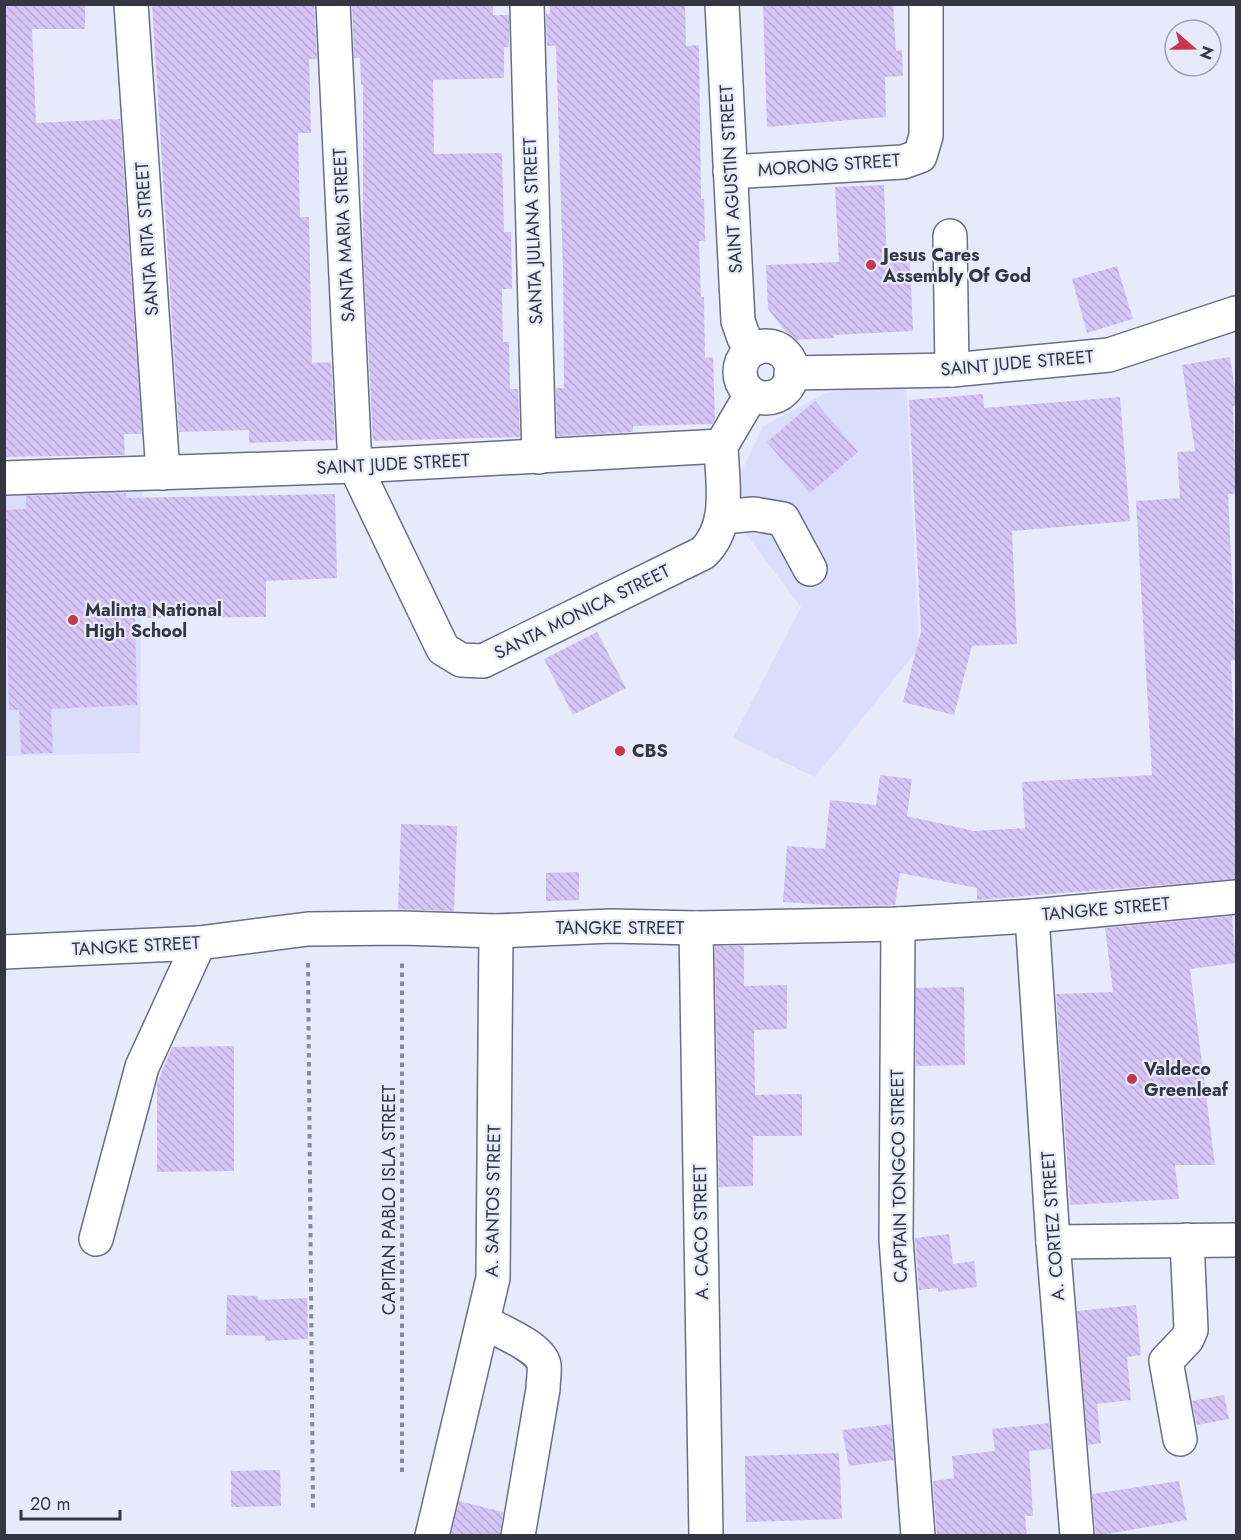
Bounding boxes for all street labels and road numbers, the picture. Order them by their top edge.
street label: SAINT AGUSTIN STREET [713,83,749,274]
street label: SANTA JULIANA STREET [517,136,549,325]
street label: SANTA MARIA STREET [326,147,362,323]
street label: MORONG STREET [757,147,902,183]
street label: SANTA RITA STREET [129,160,165,317]
street label: SAINT JUDE STREET [939,343,1095,383]
street label: SAINT JUDE STREET [316,447,471,481]
street label: SANTA MONICA STREET [490,558,675,666]
street label: TANGKE STREET [1041,890,1172,928]
street label: TANGKE STREET [556,915,685,941]
street label: TANGKE STREET [71,930,201,962]
street label: CAPTAIN TONGCO STREET [884,1068,914,1283]
street label: CAPITAN PABLO ISLA STREET [376,1084,402,1315]
street label: A. SANTOS STREET [479,1124,507,1277]
street label: A. CORTEZ STREET [1035,1150,1071,1302]
street label: A. CACO STREET [687,1164,715,1300]

